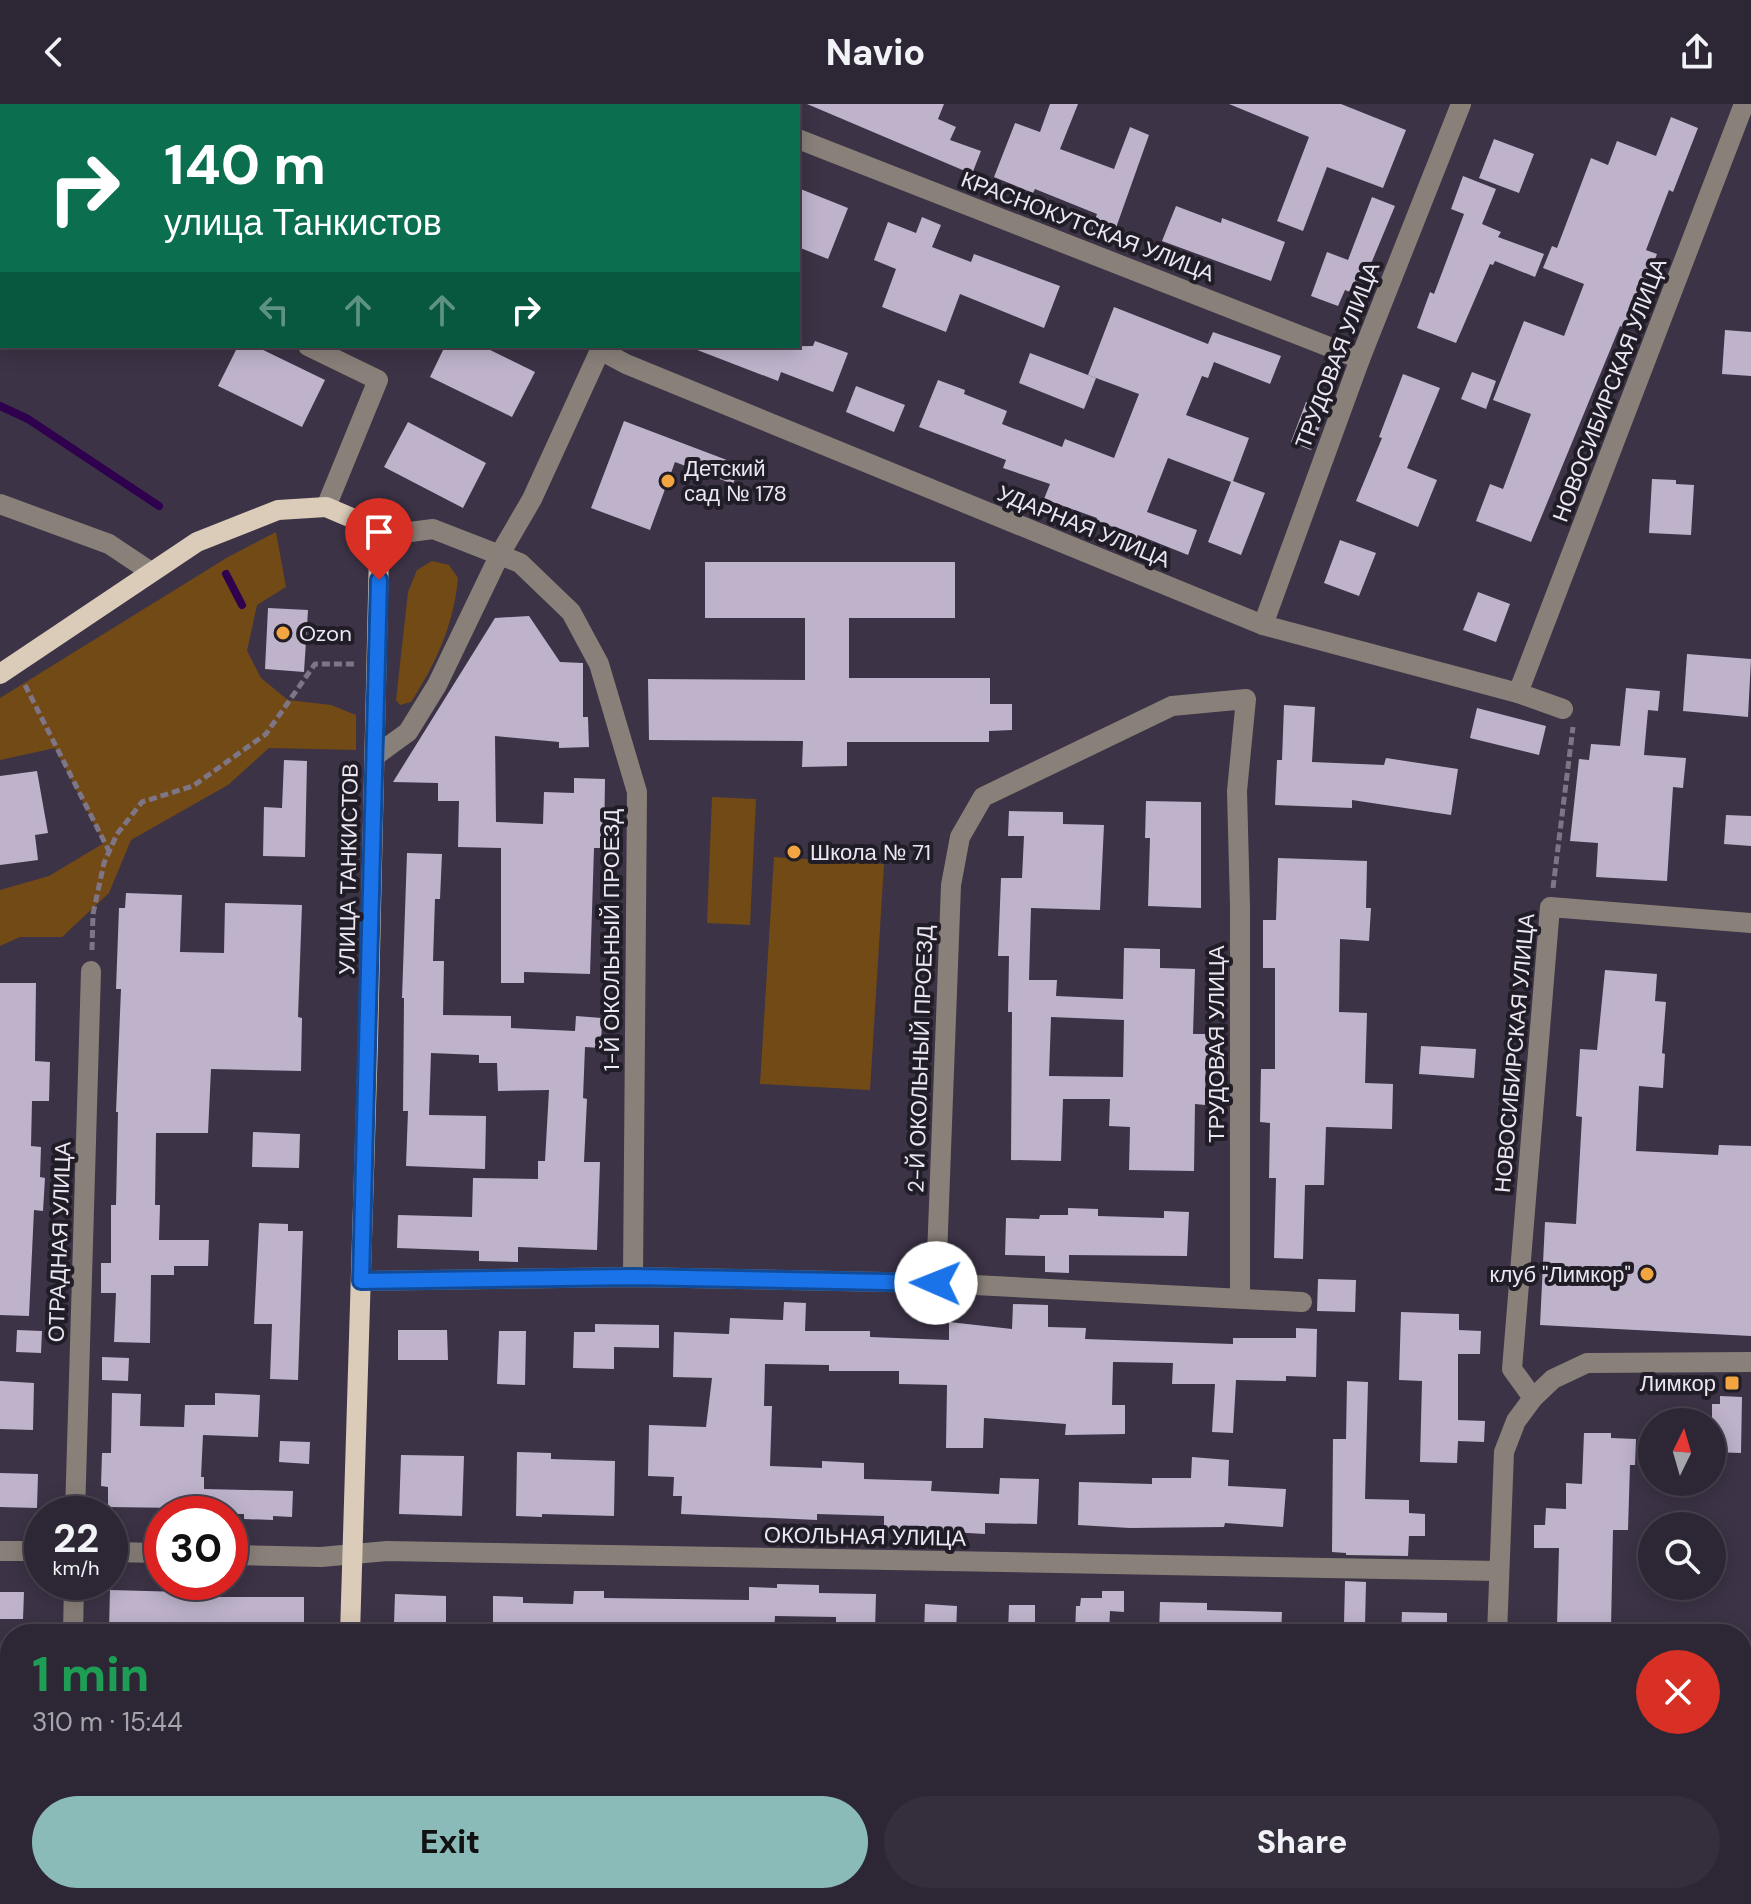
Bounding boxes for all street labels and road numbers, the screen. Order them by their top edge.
street label: КРАСНОКУТСКАЯ УЛИЦА [957,165,1219,288]
street label: НОВОСИБИРСКАЯ УЛИЦА [1546,254,1673,526]
street label: ТРУДОВАЯ УЛИЦА [1289,258,1386,453]
street label: УДАРНАЯ УЛИЦА [993,479,1175,574]
street label: УЛИЦА ТАНКИСТОВ [332,763,365,975]
street label: 1-Й ОКОЛЬНЫЙ ПРОЕЗД [597,809,626,1071]
street label: НОВОСИБИРСКАЯ УЛИЦА [1488,912,1541,1194]
street label: 2-Й ОКОЛЬНЫЙ ПРОЕЗД [901,924,940,1194]
street label: ТРУДОВАЯ УЛИЦА [1202,945,1231,1143]
street label: ОТРАДНАЯ УЛИЦА [42,1141,78,1343]
street label: ОКОЛЬНАЯ УЛИЦА [764,1520,967,1553]

